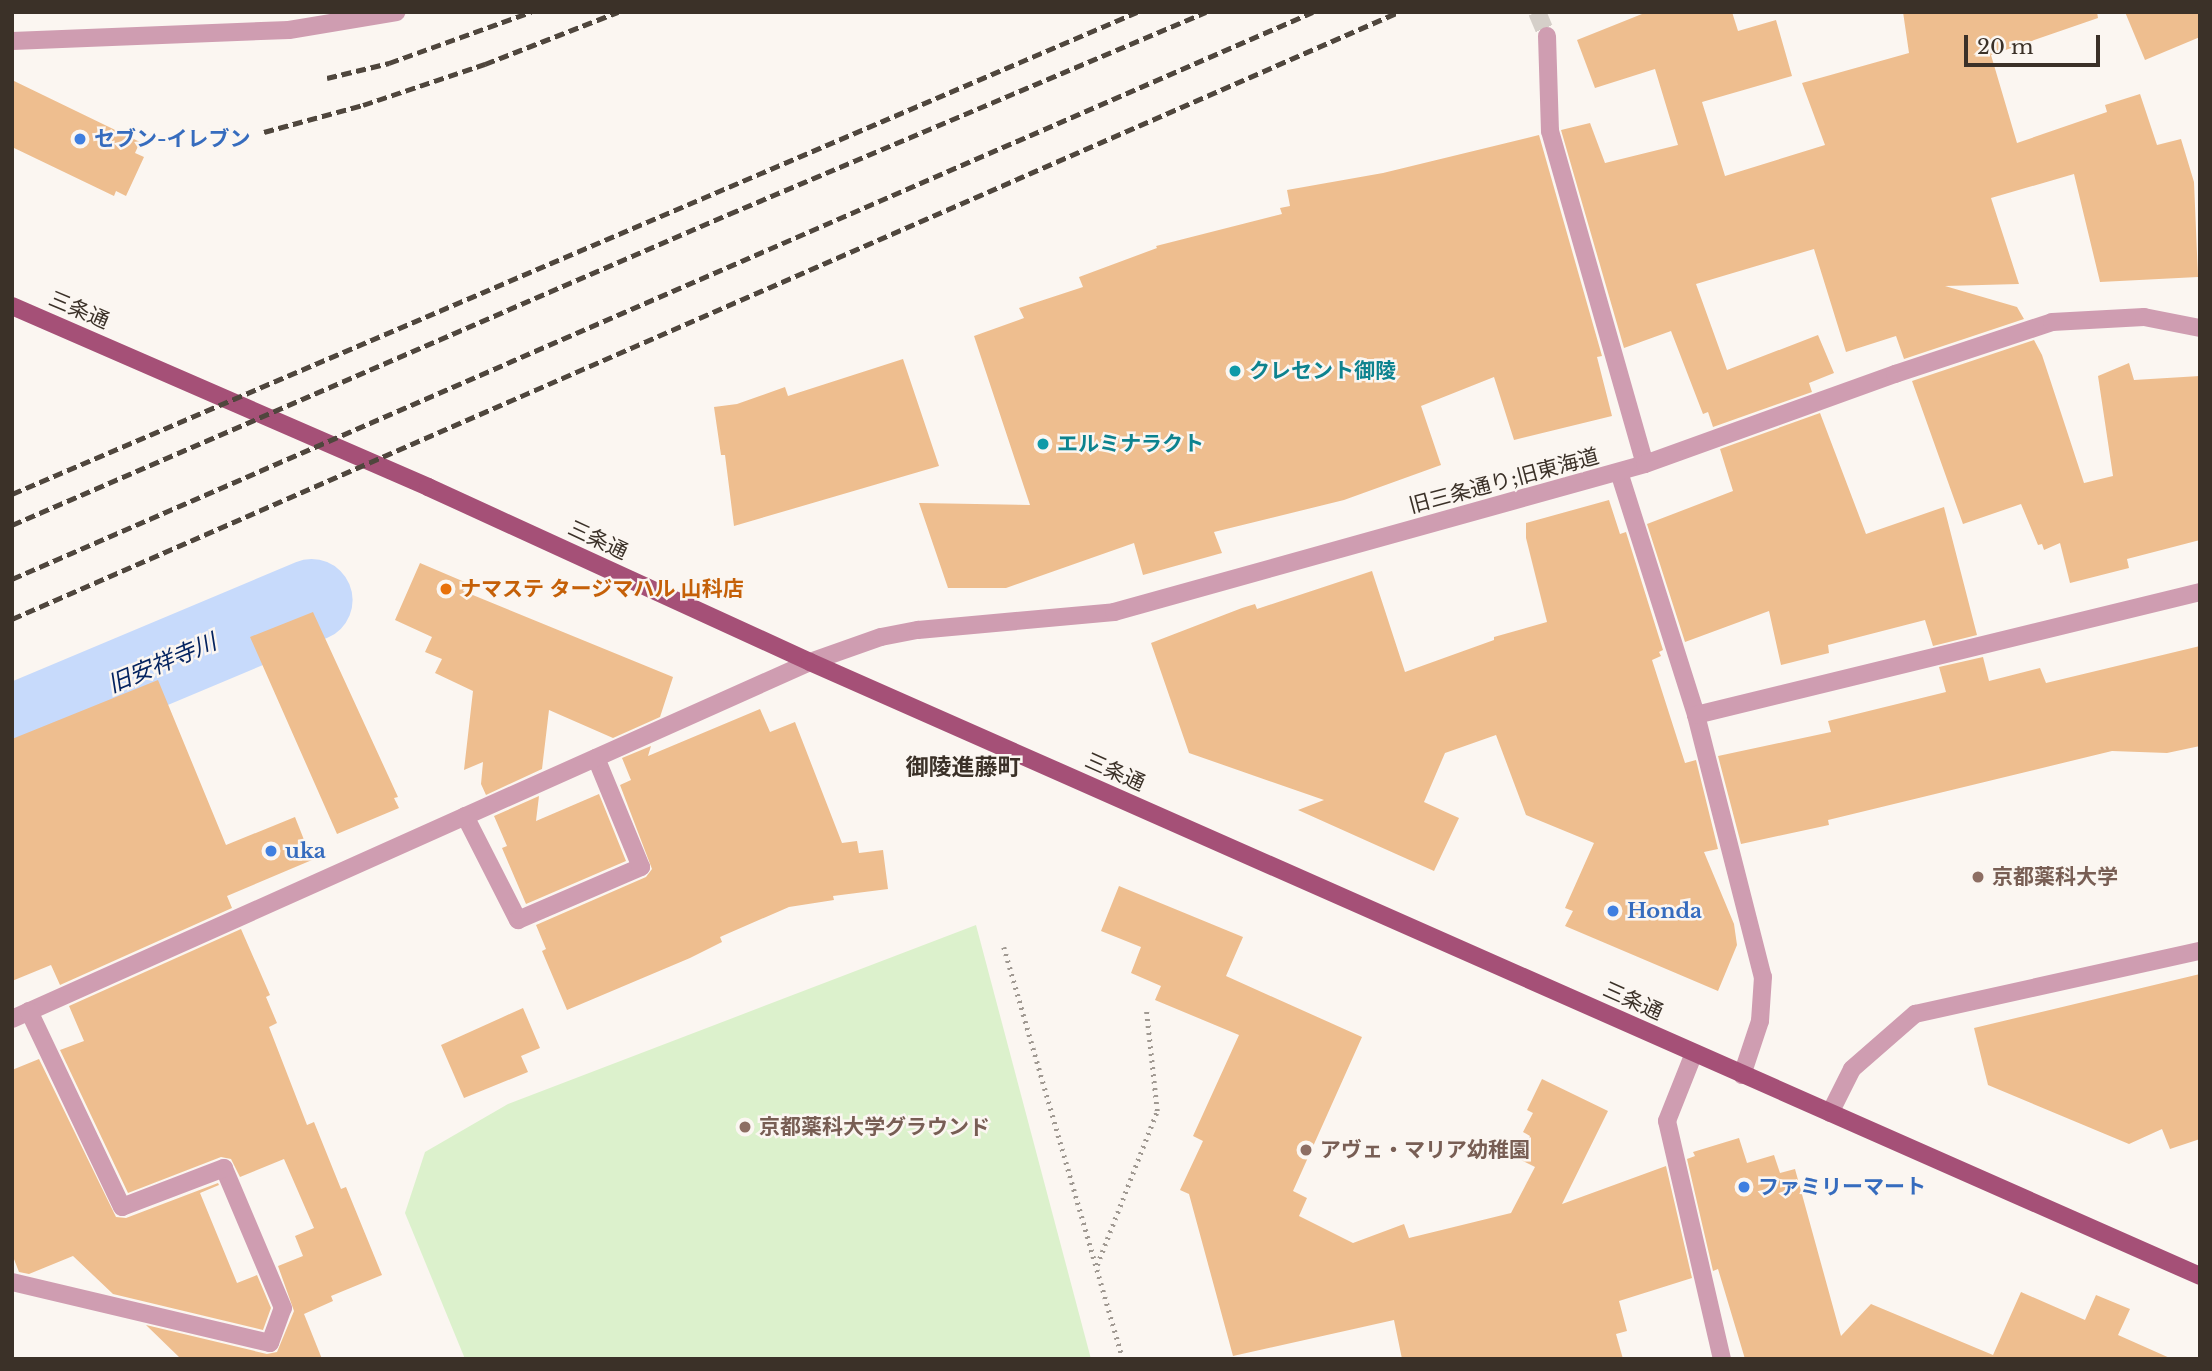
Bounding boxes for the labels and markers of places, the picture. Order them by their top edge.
place label: セブン-イレブン [94,126,251,152]
marker: セブン-イレブン [72,131,88,147]
place label: クレセント御陵 [1249,358,1396,384]
marker: クレセント御陵 [1227,363,1243,379]
place label: エルミナラクト [1057,431,1204,457]
marker: エルミナラクト [1035,436,1051,452]
place label: ナマステ タージマハル 山科店 [460,576,744,602]
marker: ナマステ タージマハル 山科店 [438,581,454,597]
place label: uka [285,838,326,864]
marker: uka [263,843,279,859]
place label: 京都薬科大学 [1992,864,2118,890]
marker: 京都薬科大学 [1970,869,1986,885]
place label: Honda [1627,898,1702,924]
marker: Honda [1605,903,1621,919]
place label: 京都薬科大学グラウンド [759,1114,990,1140]
marker: 京都薬科大学グラウンド [737,1119,753,1135]
place label: アヴェ・マリア幼稚園 [1320,1137,1530,1163]
marker: アヴェ・マリア幼稚園 [1298,1142,1314,1158]
place label: ファミリーマート [1758,1174,1926,1200]
marker: ファミリーマート [1736,1179,1752,1195]

